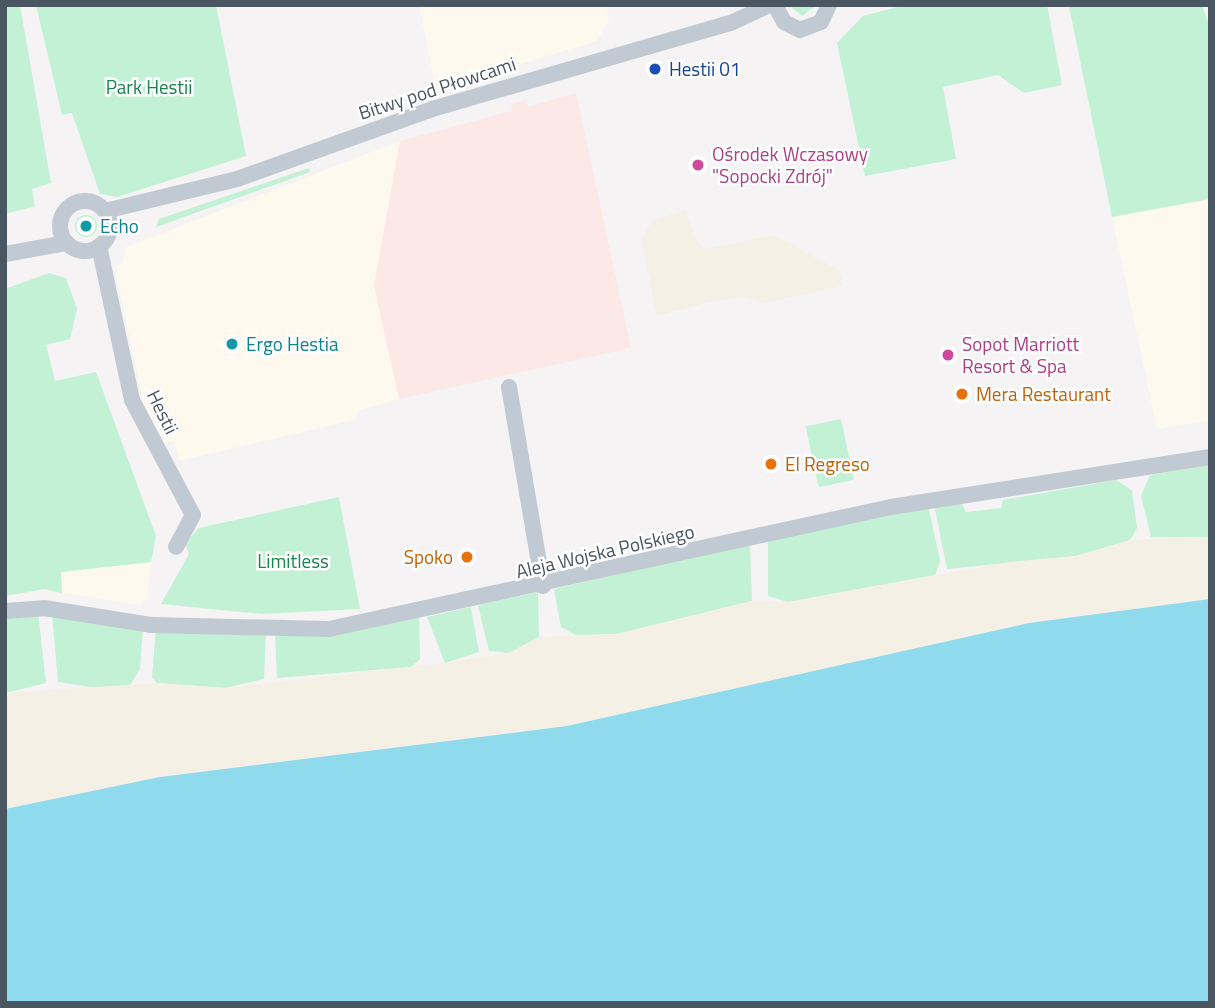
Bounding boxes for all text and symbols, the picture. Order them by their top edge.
street label: Bitwy pod Płowcami [356,52,518,124]
place label: Hestii 01 [669,58,741,80]
marker: Hestii 01 [647,61,663,77]
park label: Park Hestii [106,76,192,98]
place label: Ośrodek Wczasowy "Sopocki Zdrój" [712,143,868,187]
marker: Ośrodek Wczasowy "Sopocki Zdrój" [690,157,706,173]
place label: Echo [100,215,139,237]
marker: Echo [78,218,94,234]
place label: Ergo Hestia [246,333,338,355]
place label: Sopot Marriott Resort & Spa [962,333,1079,377]
marker: Ergo Hestia [224,336,240,352]
marker: Sopot Marriott Resort & Spa [940,347,956,363]
place label: Mera Restaurant [976,383,1111,405]
street label: Hestii [143,386,183,438]
marker: Mera Restaurant [954,386,970,402]
place label: El Regreso [785,453,870,475]
marker: El Regreso [763,456,779,472]
street label: Aleja Wojska Polskiego [514,519,696,583]
place label: Spoko [404,546,453,568]
marker: Spoko [459,549,475,565]
park label: Limitless [257,550,329,572]

